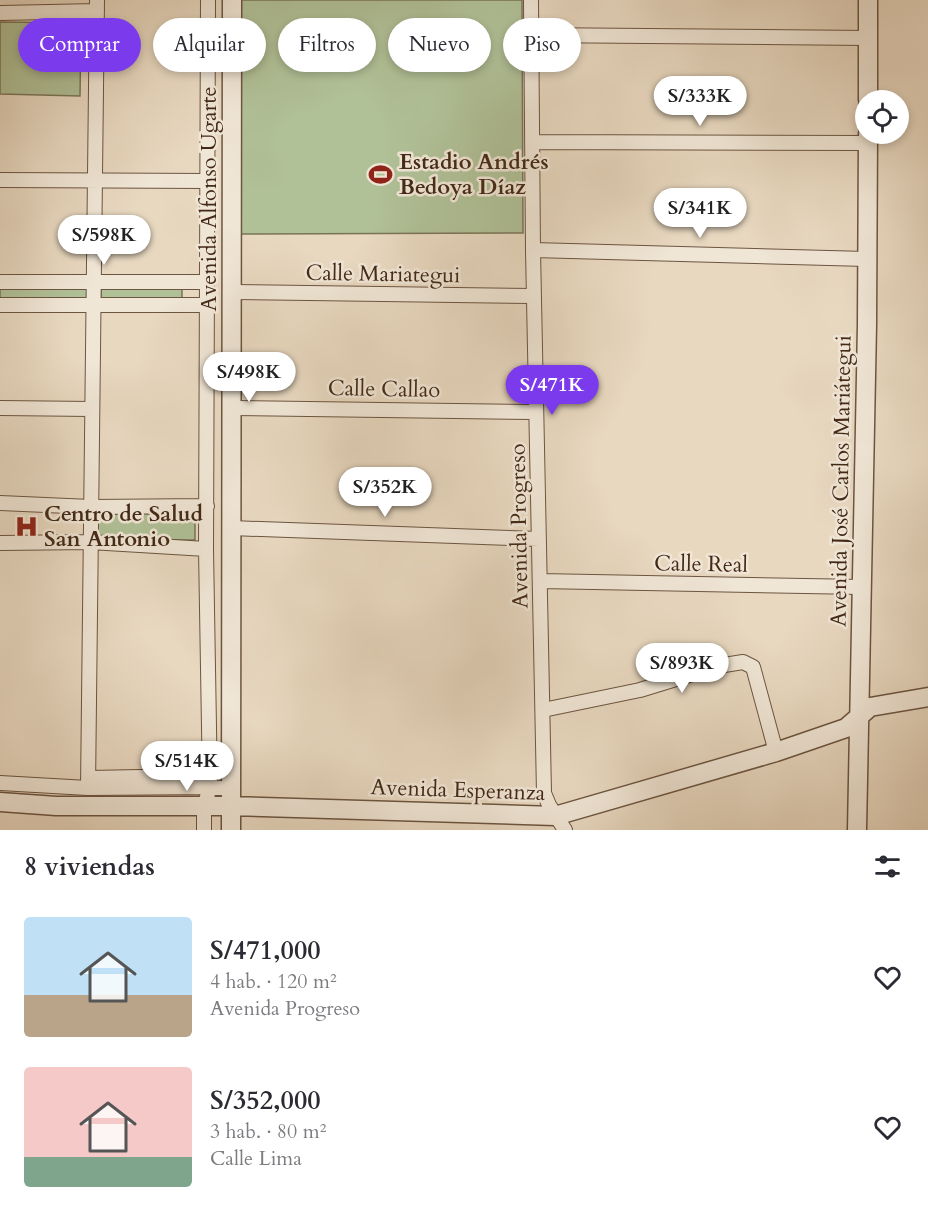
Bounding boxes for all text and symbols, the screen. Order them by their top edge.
chip: Comprar [18,18,141,72]
chip: Alquilar [153,18,266,72]
chip: Filtros [278,18,376,72]
chip: Nuevo [388,18,491,72]
chip: Piso [503,18,581,72]
pin: S/333K [651,76,749,127]
text: S/333K [668,82,732,109]
street label: Avenida Alfonso Ugarte [194,87,224,311]
map controls [855,90,909,144]
button: locate [855,90,909,144]
place label: Estadio Andrés Bedoya Díaz [399,147,549,202]
sports icon: Estadio Andrés Bedoya Díaz [368,161,394,187]
pin: S/341K [651,188,749,239]
text: S/341K [668,194,732,221]
pin: S/598K [55,215,153,266]
text: S/598K [72,221,136,248]
street label: Calle Mariategui [305,258,461,290]
street label: Avenida José Carlos Mariátegui [823,335,859,627]
pin: S/498K [200,352,298,403]
text: S/498K [217,358,281,385]
pin: S/471K [503,365,601,416]
text: S/471K [520,371,584,398]
street label: Calle Callao [328,373,441,405]
street label: Avenida Progreso [503,443,535,609]
pin: S/352K [336,467,434,518]
text: S/352K [353,473,417,500]
place label: Centro de Salud San Antonio [44,499,204,554]
hospital icon: Centro de Salud San Antonio [13,513,39,539]
street label: Calle Real [654,548,749,580]
pin: S/893K [633,643,731,694]
text: S/893K [650,649,714,676]
pin: S/514K [138,741,236,792]
text: S/514K [155,747,219,774]
street label: Avenida Esperanza [370,772,546,808]
text: 8 viviendas [24,849,155,884]
icon: filters [871,850,904,883]
text: S/471,000 [210,933,321,968]
icon: home [72,941,144,1013]
icon: heart [871,961,904,994]
text: 4 hab. · 120 m² [210,968,337,995]
text: Avenida Progreso [210,995,360,1022]
text: S/352,000 [210,1083,321,1118]
icon: home [72,1091,144,1163]
icon: heart [871,1111,904,1144]
text: 3 hab. · 80 m² [210,1118,326,1145]
text: Calle Lima [210,1145,302,1172]

